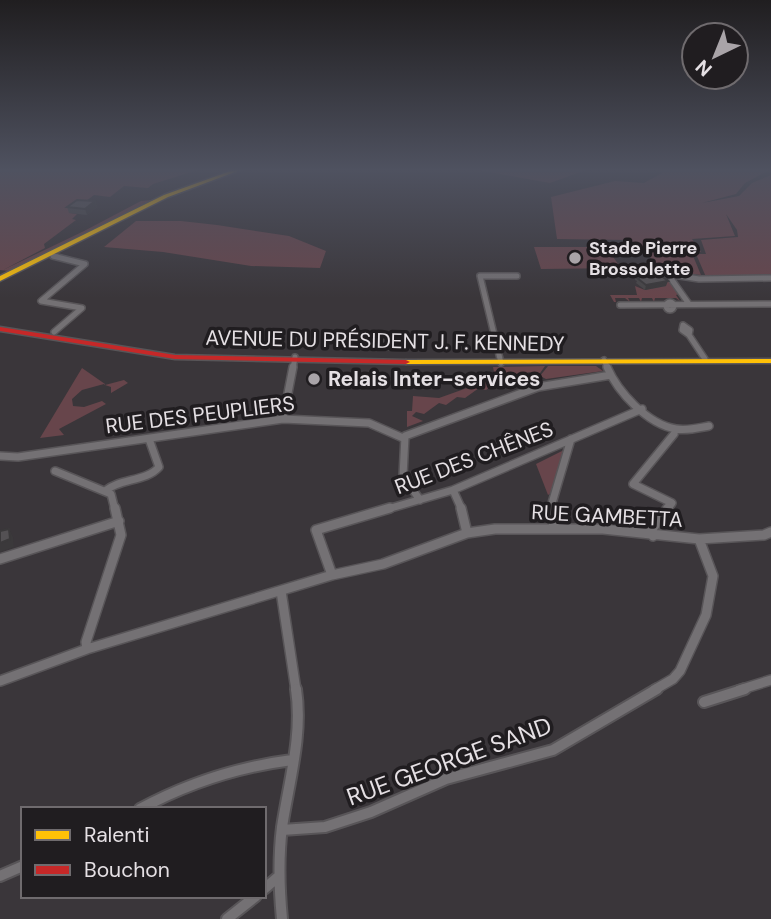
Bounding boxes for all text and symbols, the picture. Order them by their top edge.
north arrow [680,21,750,91]
text: N [690,54,717,82]
place label: Stade Pierre Brossolette [589,236,697,281]
marker: Stade Pierre Brossolette [567,250,583,266]
street label: AVENUE DU PRÉSIDENT J. F. KENNEDY [205,324,565,358]
place label: Relais Inter-services [328,365,540,393]
marker: Relais Inter-services [306,371,322,387]
street label: RUE DES PEUPLIERS [104,390,296,440]
street label: RUE DES CHÊNES [391,415,557,501]
street label: RUE GAMBETTA [531,498,683,534]
street label: RUE GEORGE SAND [342,710,556,812]
legend [21,807,266,898]
text: Ralenti [84,821,150,849]
text: Bouchon [84,856,170,884]

